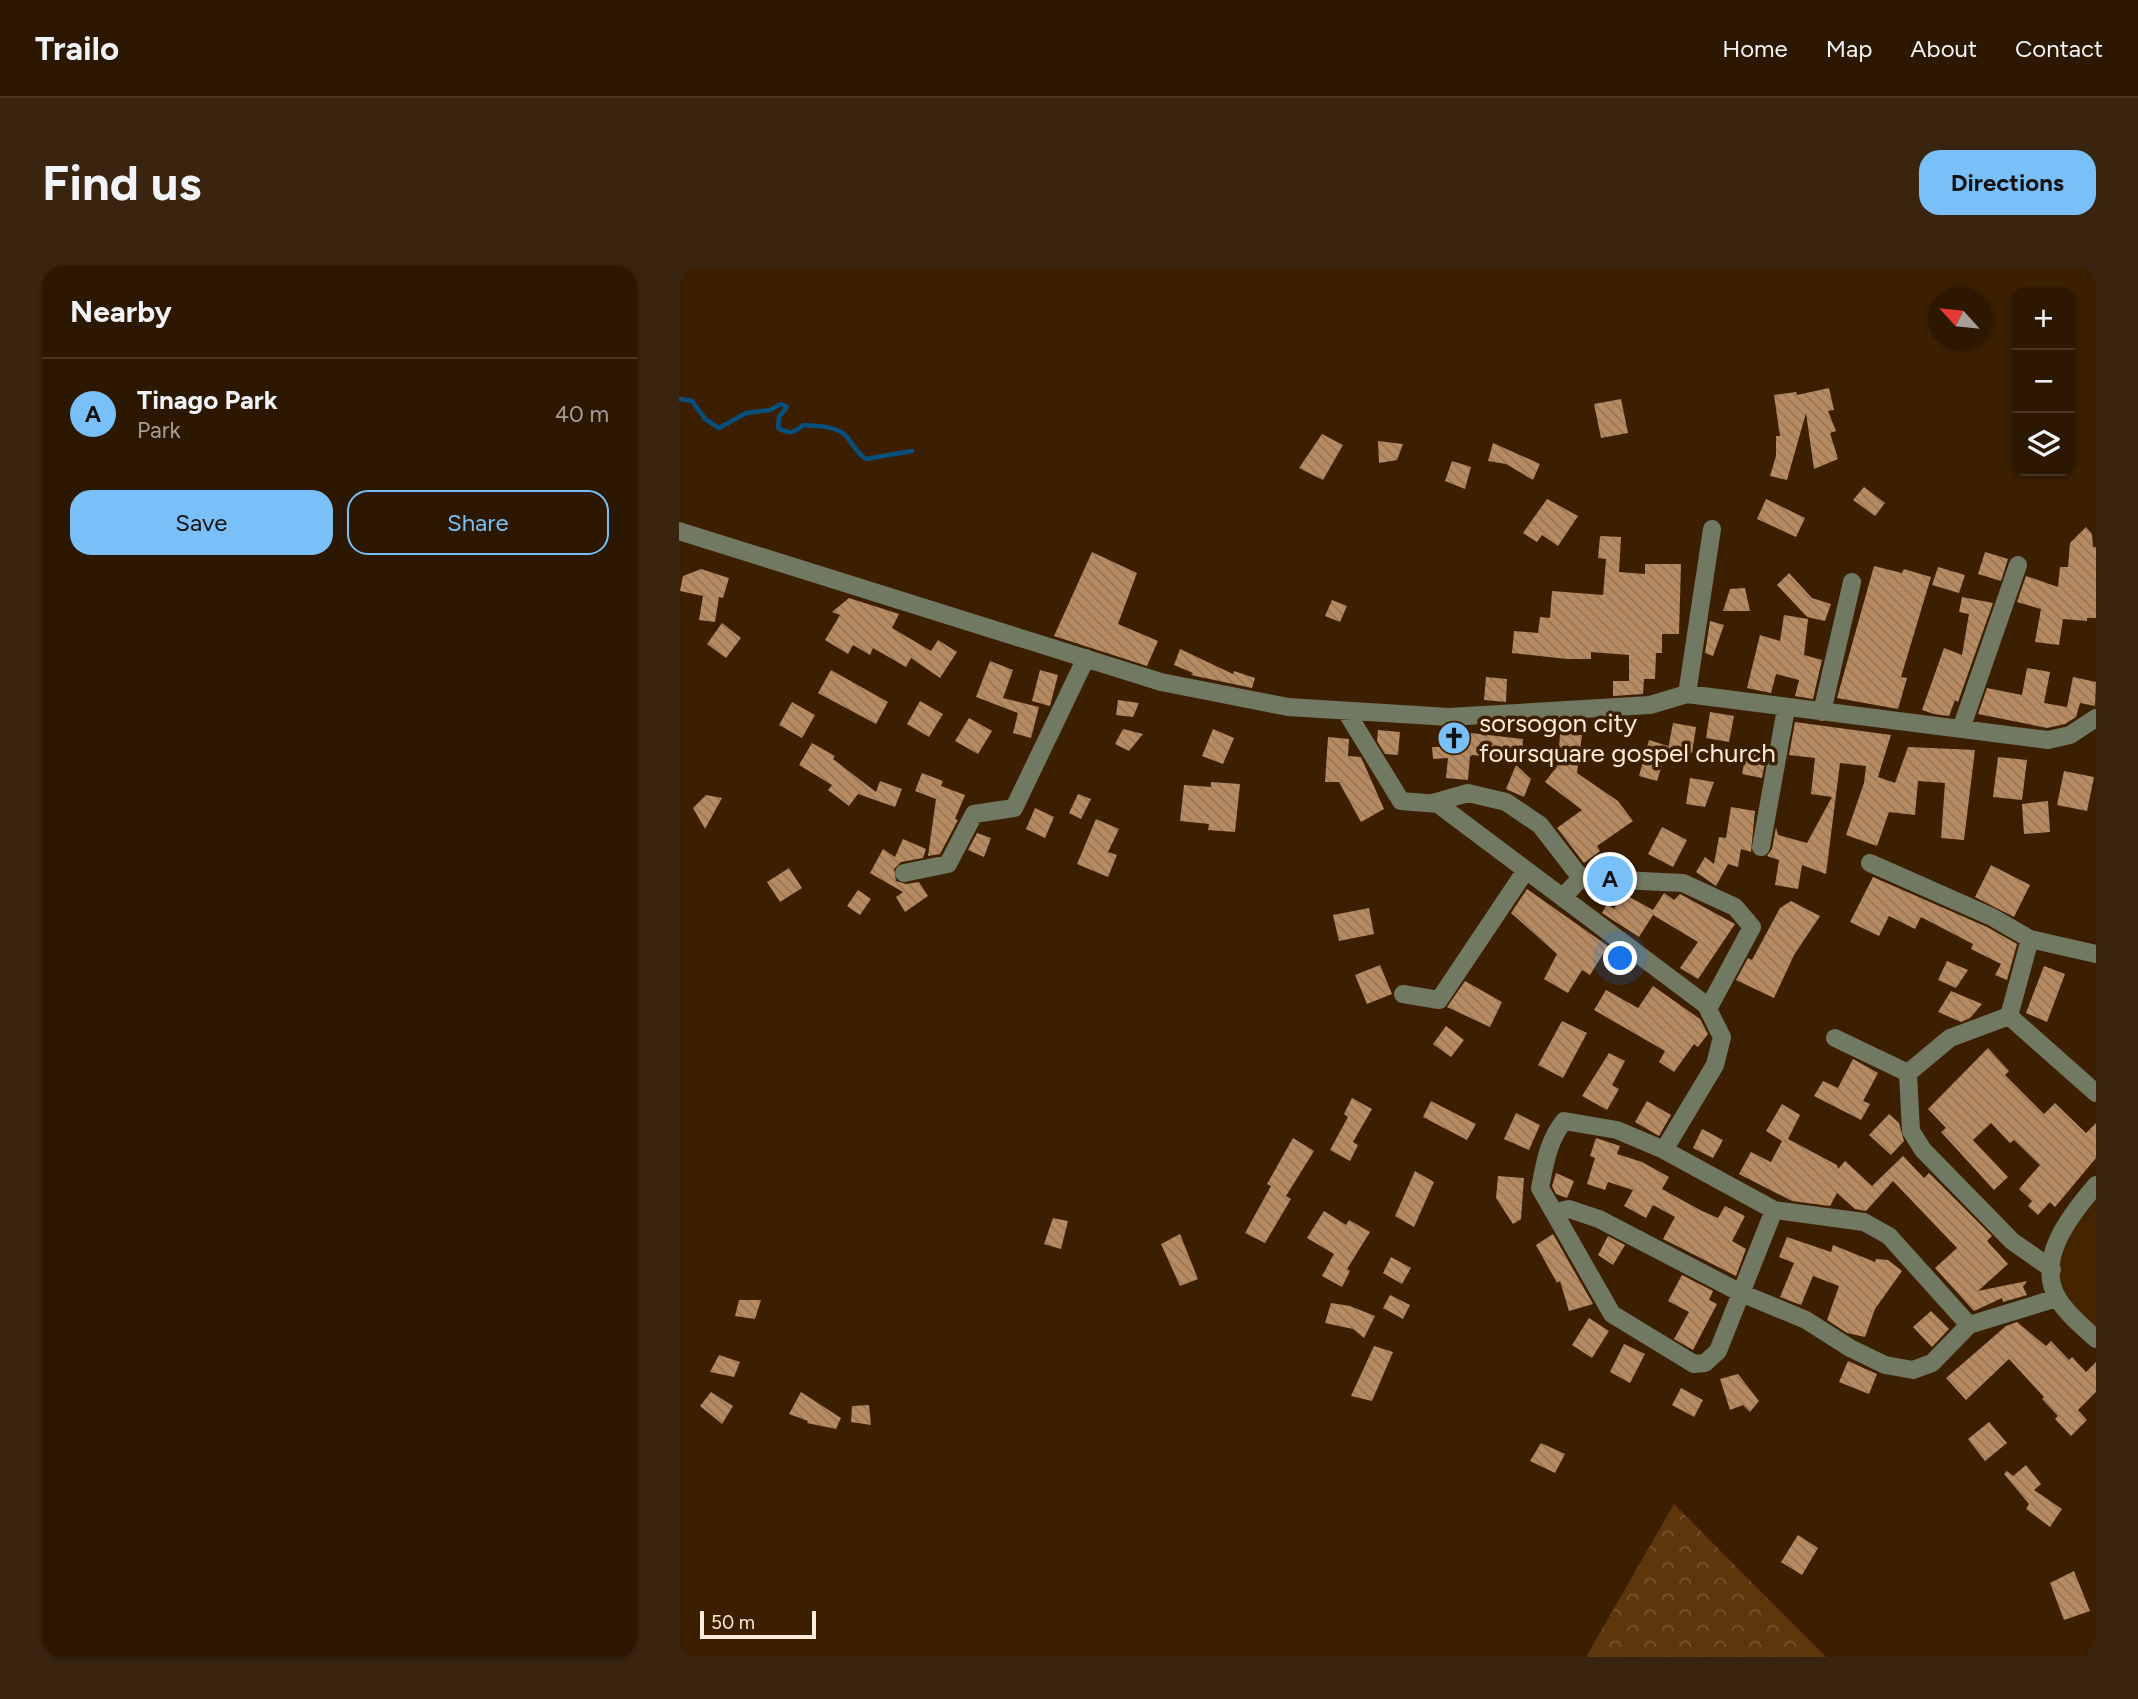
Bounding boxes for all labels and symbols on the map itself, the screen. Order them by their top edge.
north arrow [1928,287,1991,350]
place label: sorsogon city foursquare gospel church [1479,707,1776,769]
church icon: sorsogon city foursquare gospel church [1435,719,1473,757]
pin: A [1587,853,1633,905]
your location [1603,941,1637,975]
scale bar [700,1608,815,1640]

